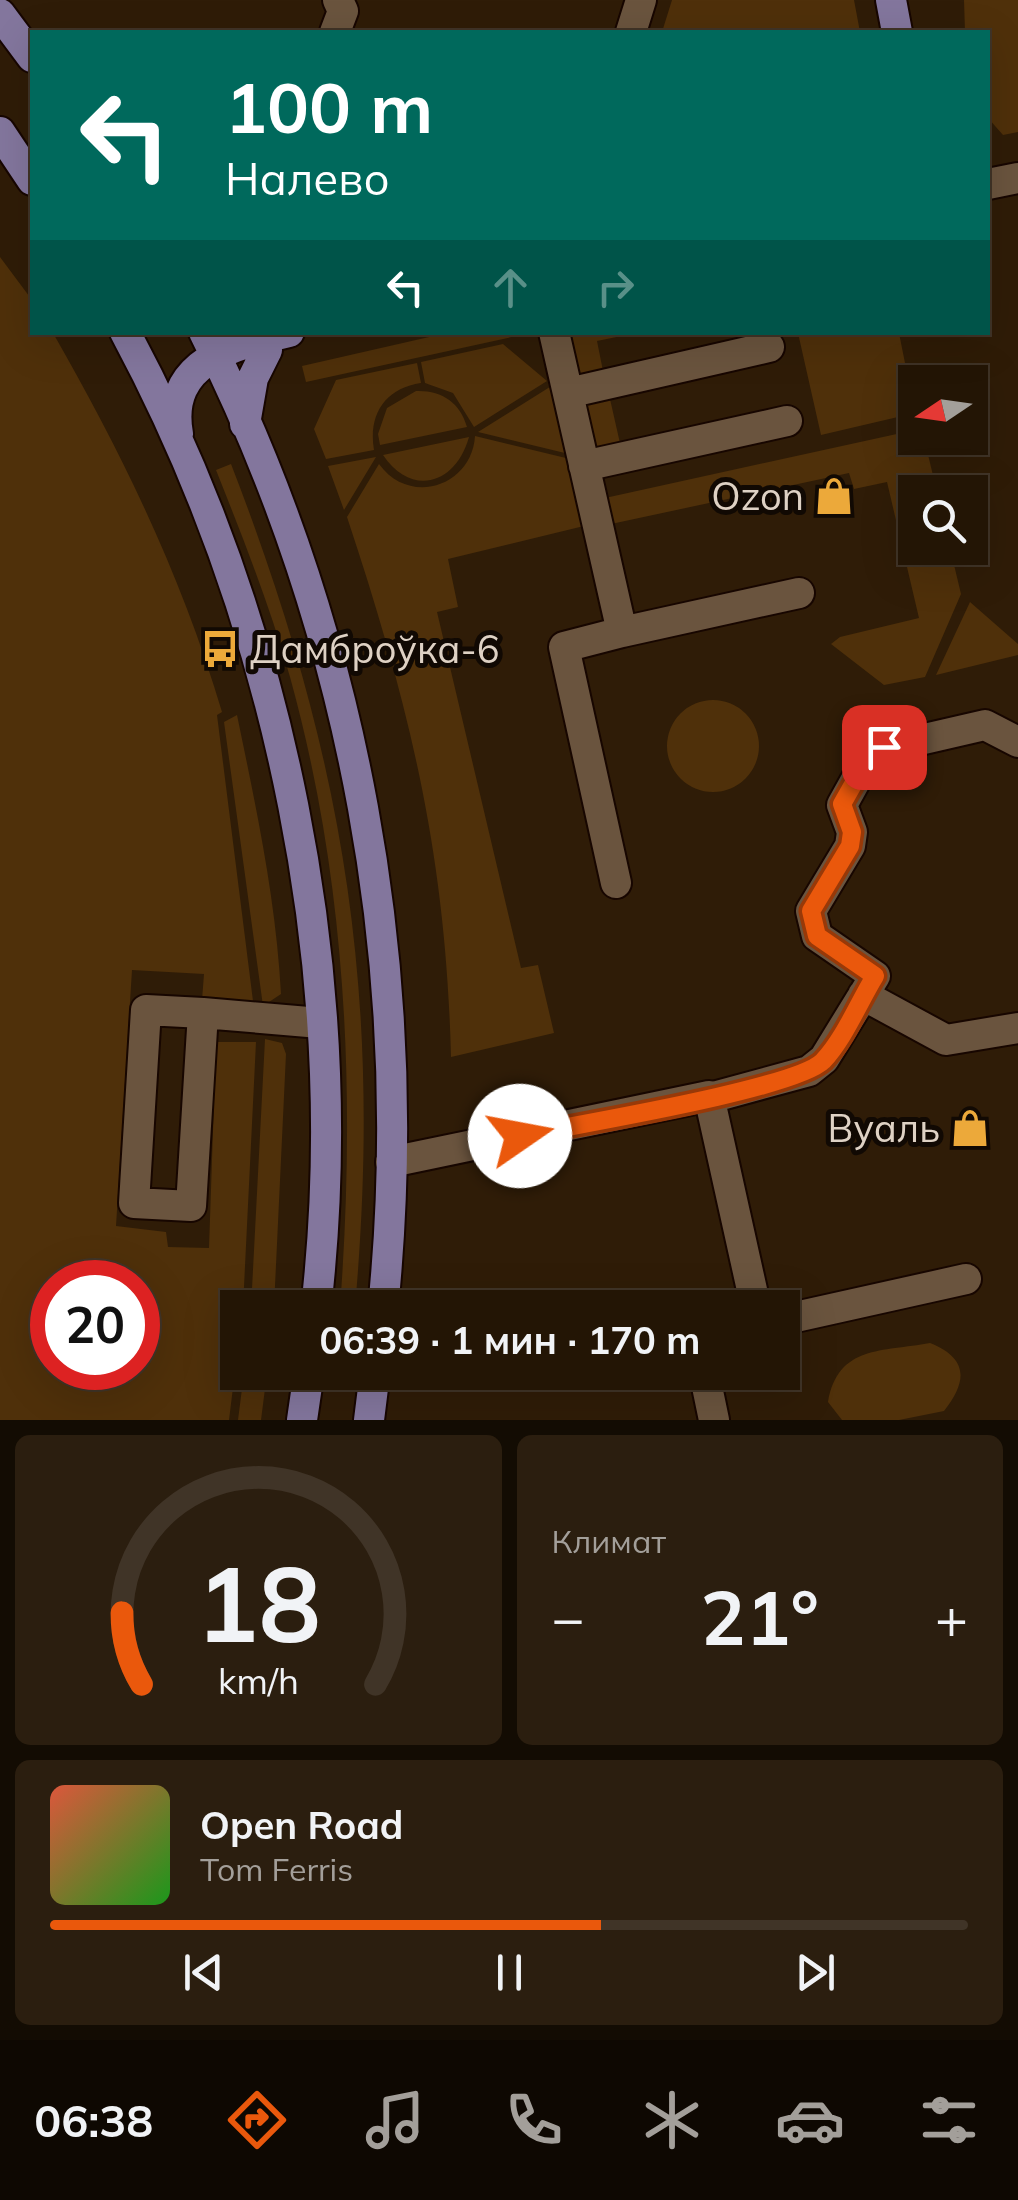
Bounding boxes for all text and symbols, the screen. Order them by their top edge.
text: 100 m [225,63,433,151]
icon: left [60,70,190,200]
text: Налево [225,150,390,206]
icon: left [378,260,433,315]
icon: ahead [483,260,538,315]
icon: right [588,260,643,315]
north arrow [898,365,988,455]
map controls [898,365,988,565]
place label: Ozon [711,472,804,520]
shop icon: Ozon [813,475,855,517]
button: search [898,475,988,565]
place label: Дамброўка-6 [250,625,500,673]
bus stop icon: Дамброўка-6 [199,628,241,670]
pin [842,705,927,790]
icon: arrive [857,720,912,775]
position arrow [468,1084,572,1188]
place label: Вуаль [828,1104,940,1152]
shop icon: Вуаль [949,1107,991,1149]
speed limit sign: 20 [30,1260,160,1390]
text: 06:39 · 1 мин · 170 m [320,1316,700,1364]
text: Климат [552,1521,666,1561]
text: 18 [196,1537,321,1668]
text: 21° [701,1570,819,1664]
text: − [552,1583,585,1652]
text: + [935,1583,968,1652]
text: km/h [218,1658,299,1703]
text: Open Road [200,1801,403,1849]
text: Tom Ferris [200,1849,353,1889]
icon: previous [176,1945,231,2000]
icon: pause [482,1945,537,2000]
icon: next [788,1945,843,2000]
icon: directions [222,2085,292,2155]
icon: music [360,2085,430,2155]
icon: phone [499,2085,569,2155]
icon: climate [637,2085,707,2155]
icon: car [775,2085,845,2155]
icon: filters [914,2085,984,2155]
text: 06:38 [34,2092,153,2148]

